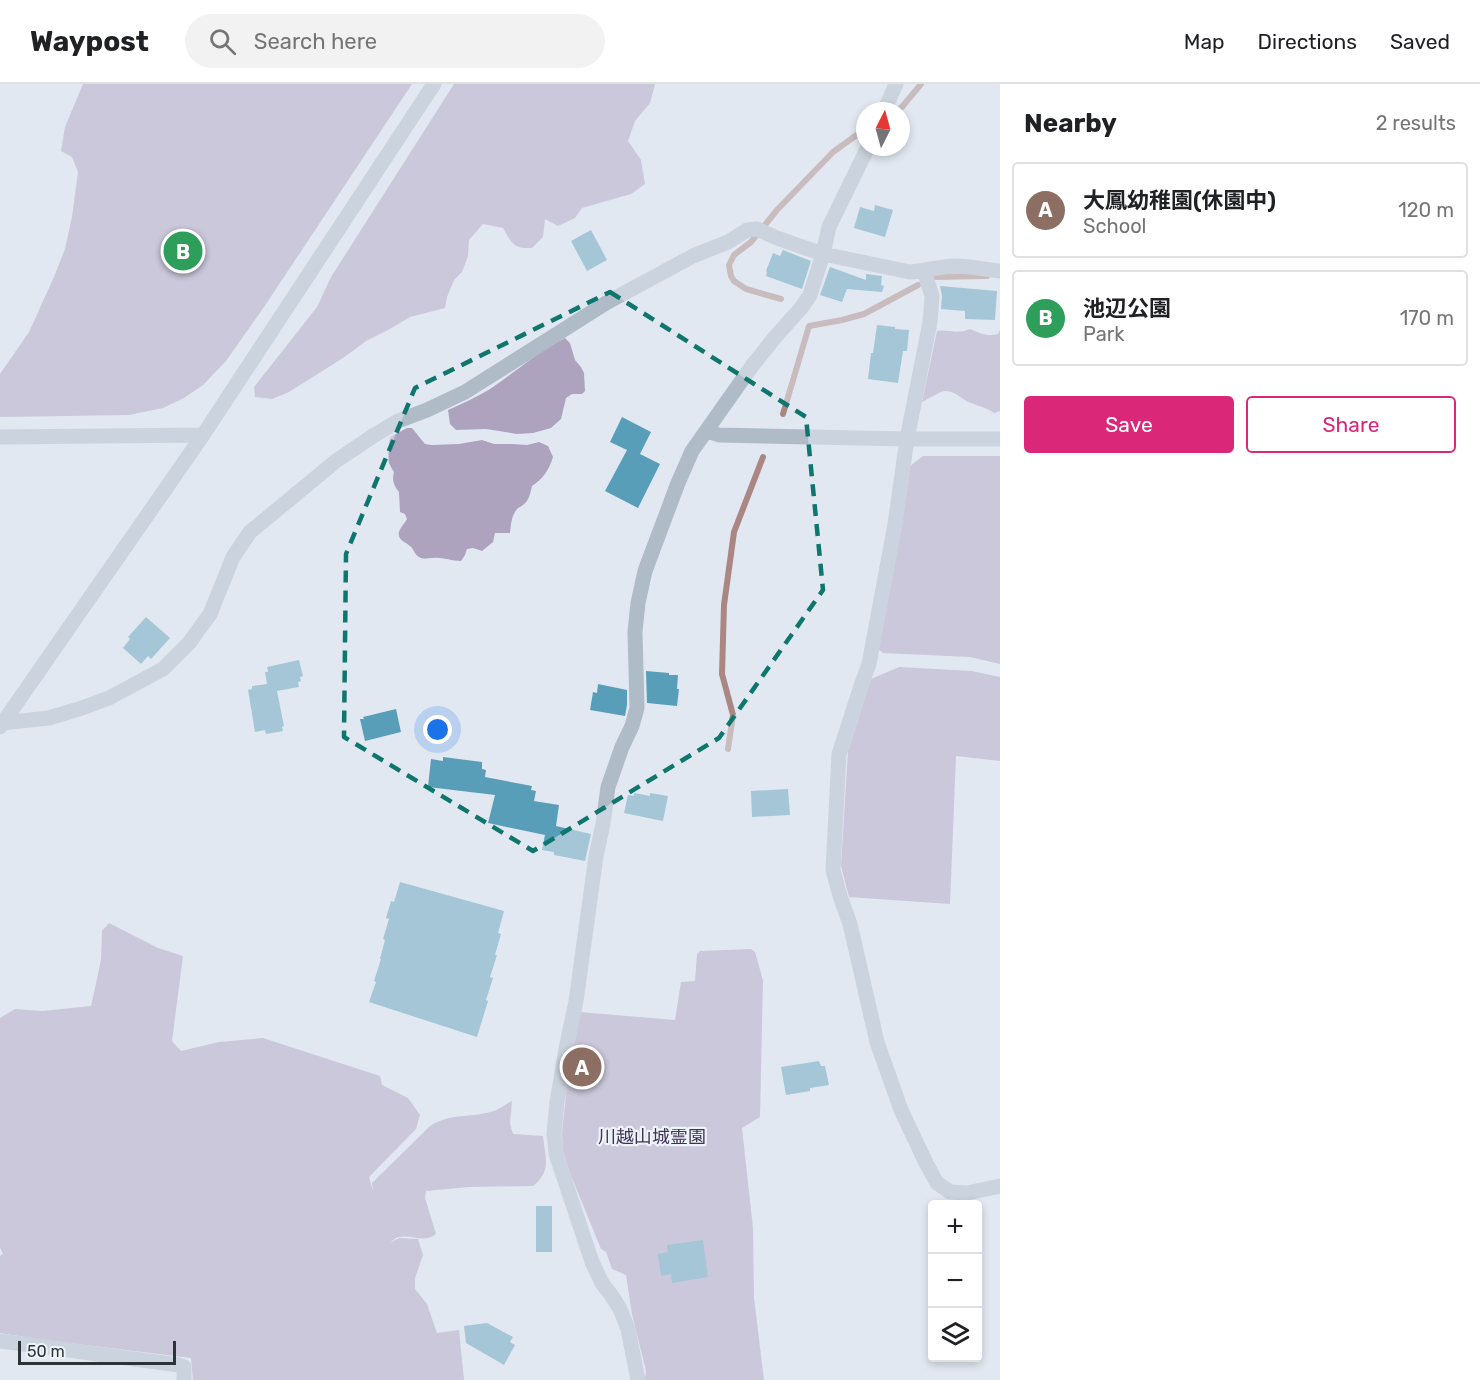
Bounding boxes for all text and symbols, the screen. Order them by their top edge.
search box [185,14,605,68]
text: Waypost [30,25,149,58]
icon: search [206,25,239,58]
text: Search here [254,28,377,55]
text: Map [1184,29,1225,54]
text: Directions [1258,29,1357,54]
text: Saved [1390,29,1450,54]
north arrow [856,102,910,156]
text: Nearby [1024,108,1117,139]
text: 2 results [1376,111,1456,135]
text: 大鳳幼稚園(休園中) [1083,187,1276,214]
text: A [1038,198,1053,222]
text: 120 m [1398,198,1454,222]
text: School [1083,214,1146,238]
pin: B [164,228,202,274]
text: 池辺公園 [1083,295,1171,322]
text: B [1038,306,1053,330]
text: 170 m [1400,306,1454,330]
text: Park [1083,322,1125,346]
button: Save [1024,396,1234,453]
button: Share [1246,396,1456,453]
your location [423,715,452,744]
pin: A [562,1044,602,1090]
park label: 川越山城霊園 [598,1126,706,1148]
map controls [928,1200,982,1362]
button: + [928,1200,982,1254]
button: − [928,1254,982,1308]
button: layers [928,1308,982,1362]
scale bar [18,1338,176,1366]
text: 50 m [27,1342,65,1361]

